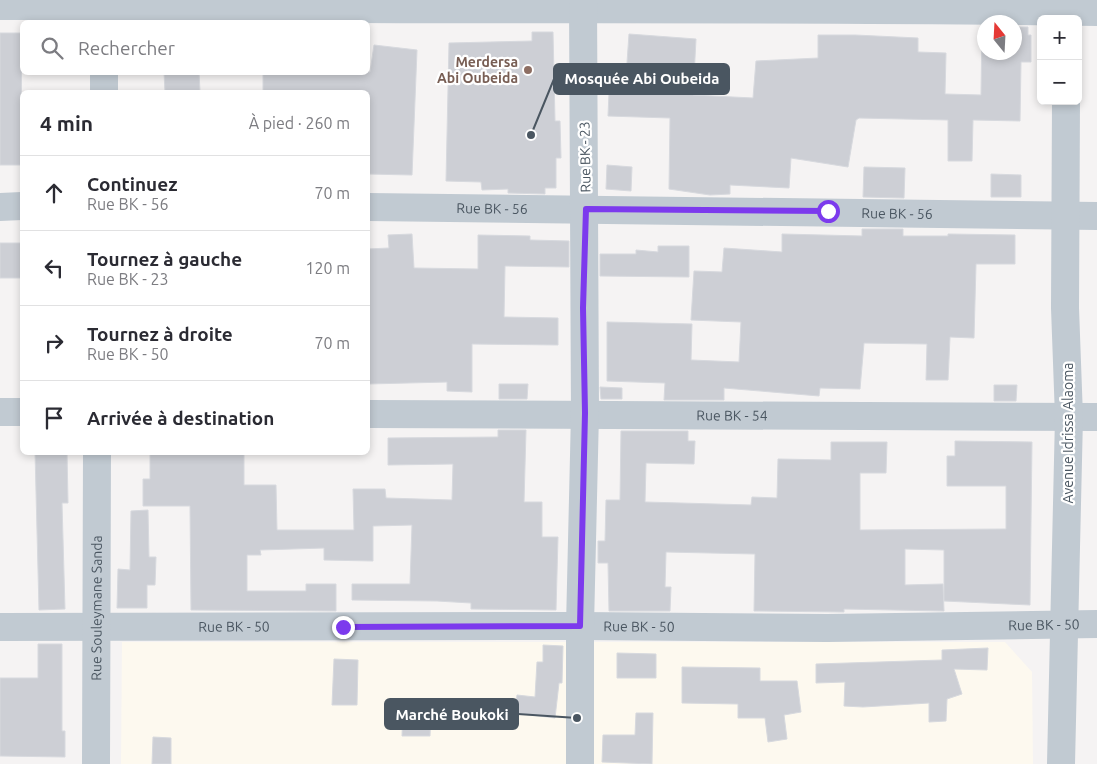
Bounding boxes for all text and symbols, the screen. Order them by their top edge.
north arrow [977,15,1022,60]
map controls [1037,15,1082,105]
button: + [1037,15,1082,60]
search box [20,20,370,75]
icon: search [38,34,66,62]
text: Rechercher [78,37,175,59]
place label: Merdersa Abi Oubeida [437,54,518,86]
button: − [1037,60,1082,105]
marker: Merdersa Abi Oubeida [522,64,534,76]
callout: Mosquée Abi Oubeida [554,64,729,94]
text: Mosquée Abi Oubeida [565,70,719,87]
text: 4 min [40,111,93,135]
text: À pied · 260 m [249,114,350,132]
street label: Rue BK - 23 [576,121,594,193]
text: Continuez [87,173,177,195]
icon: ahead [40,179,68,207]
text: 70 m [314,184,350,202]
text: Rue BK - 56 [87,195,169,213]
street label: Rue BK - 56 [456,200,528,217]
route start [817,200,840,223]
street label: Rue BK - 56 [861,205,933,222]
text: Tournez à gauche [87,248,242,270]
icon: left [40,254,68,282]
text: 120 m [305,259,350,277]
text: Rue BK - 23 [87,270,169,288]
text: Tournez à droite [87,323,233,345]
icon: right [40,329,68,357]
text: 70 m [314,334,350,352]
text: Rue BK - 50 [87,345,169,363]
street label: Avenue Idrissa Alaoma [1060,363,1076,503]
icon: arrive [40,404,68,432]
text: Arrivée à destination [87,407,274,429]
street label: Rue BK - 54 [696,407,768,424]
street label: Rue Souleymane Sanda [88,535,105,681]
route end [332,616,355,639]
street label: Rue BK - 50 [1008,616,1080,633]
street label: Rue BK - 50 [603,618,675,635]
street label: Rue BK - 50 [198,619,270,635]
callout: Marché Boukoki [385,699,518,729]
text: Marché Boukoki [395,706,509,723]

